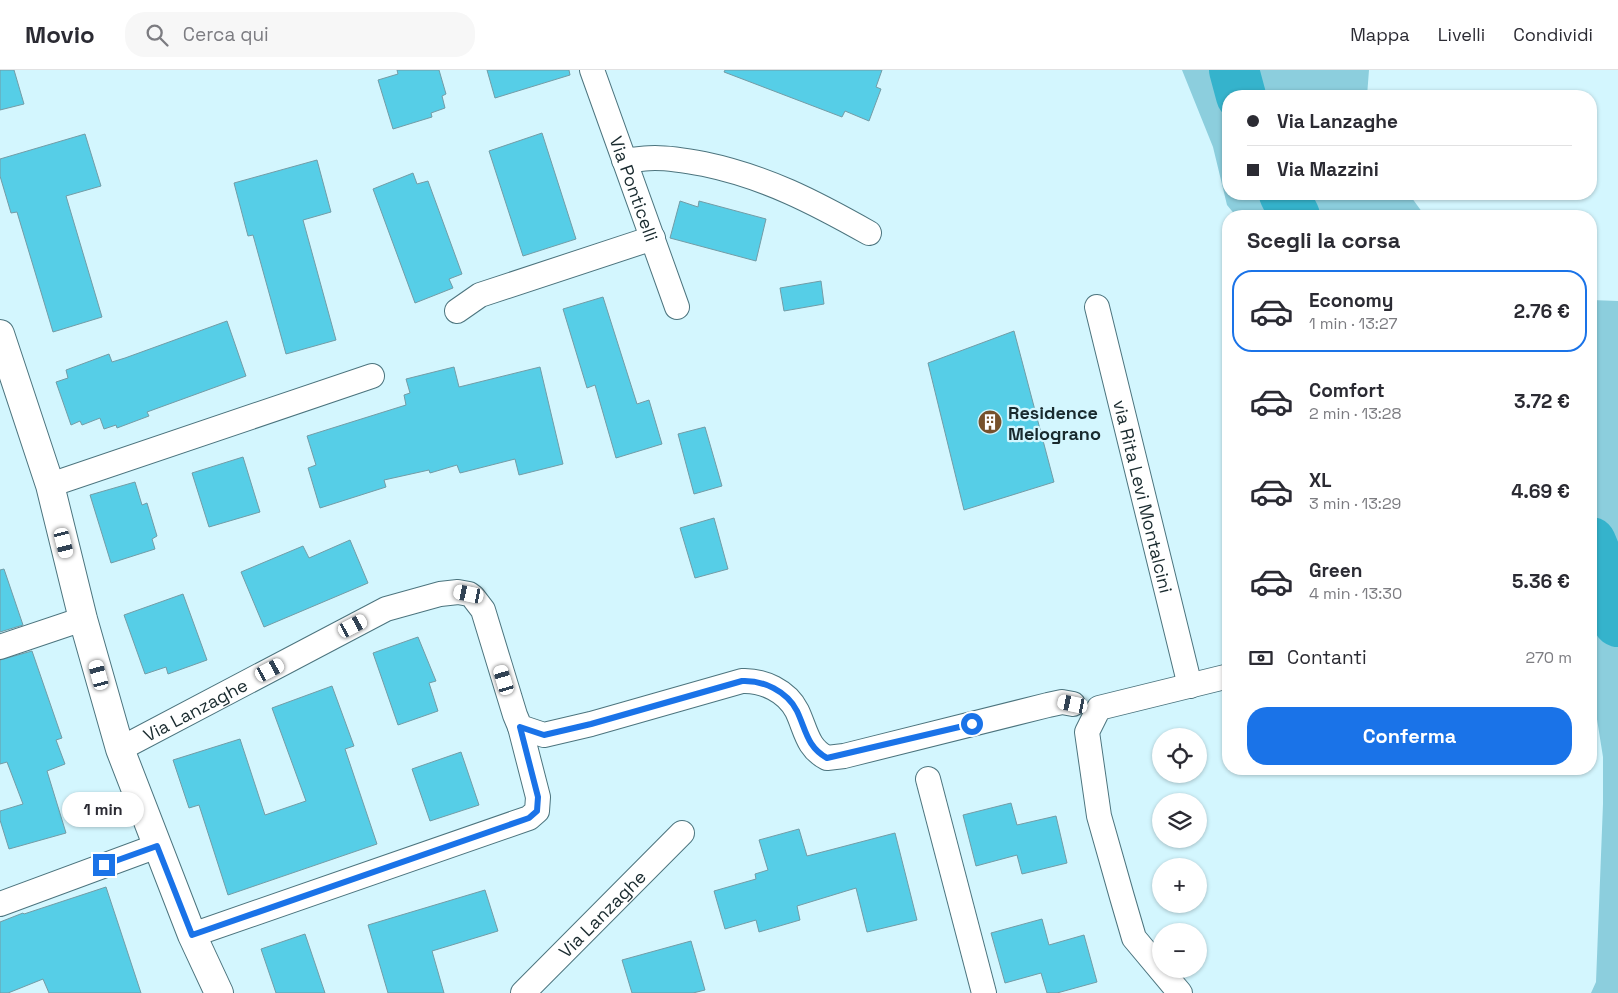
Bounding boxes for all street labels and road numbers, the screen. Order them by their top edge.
street label: Via Ponticelli [605,133,664,244]
street label: via Rita Levi Montalcini [1109,397,1178,595]
street label: Via Lanzaghe [139,673,251,746]
street label: Via Lanzaghe [553,865,650,962]

